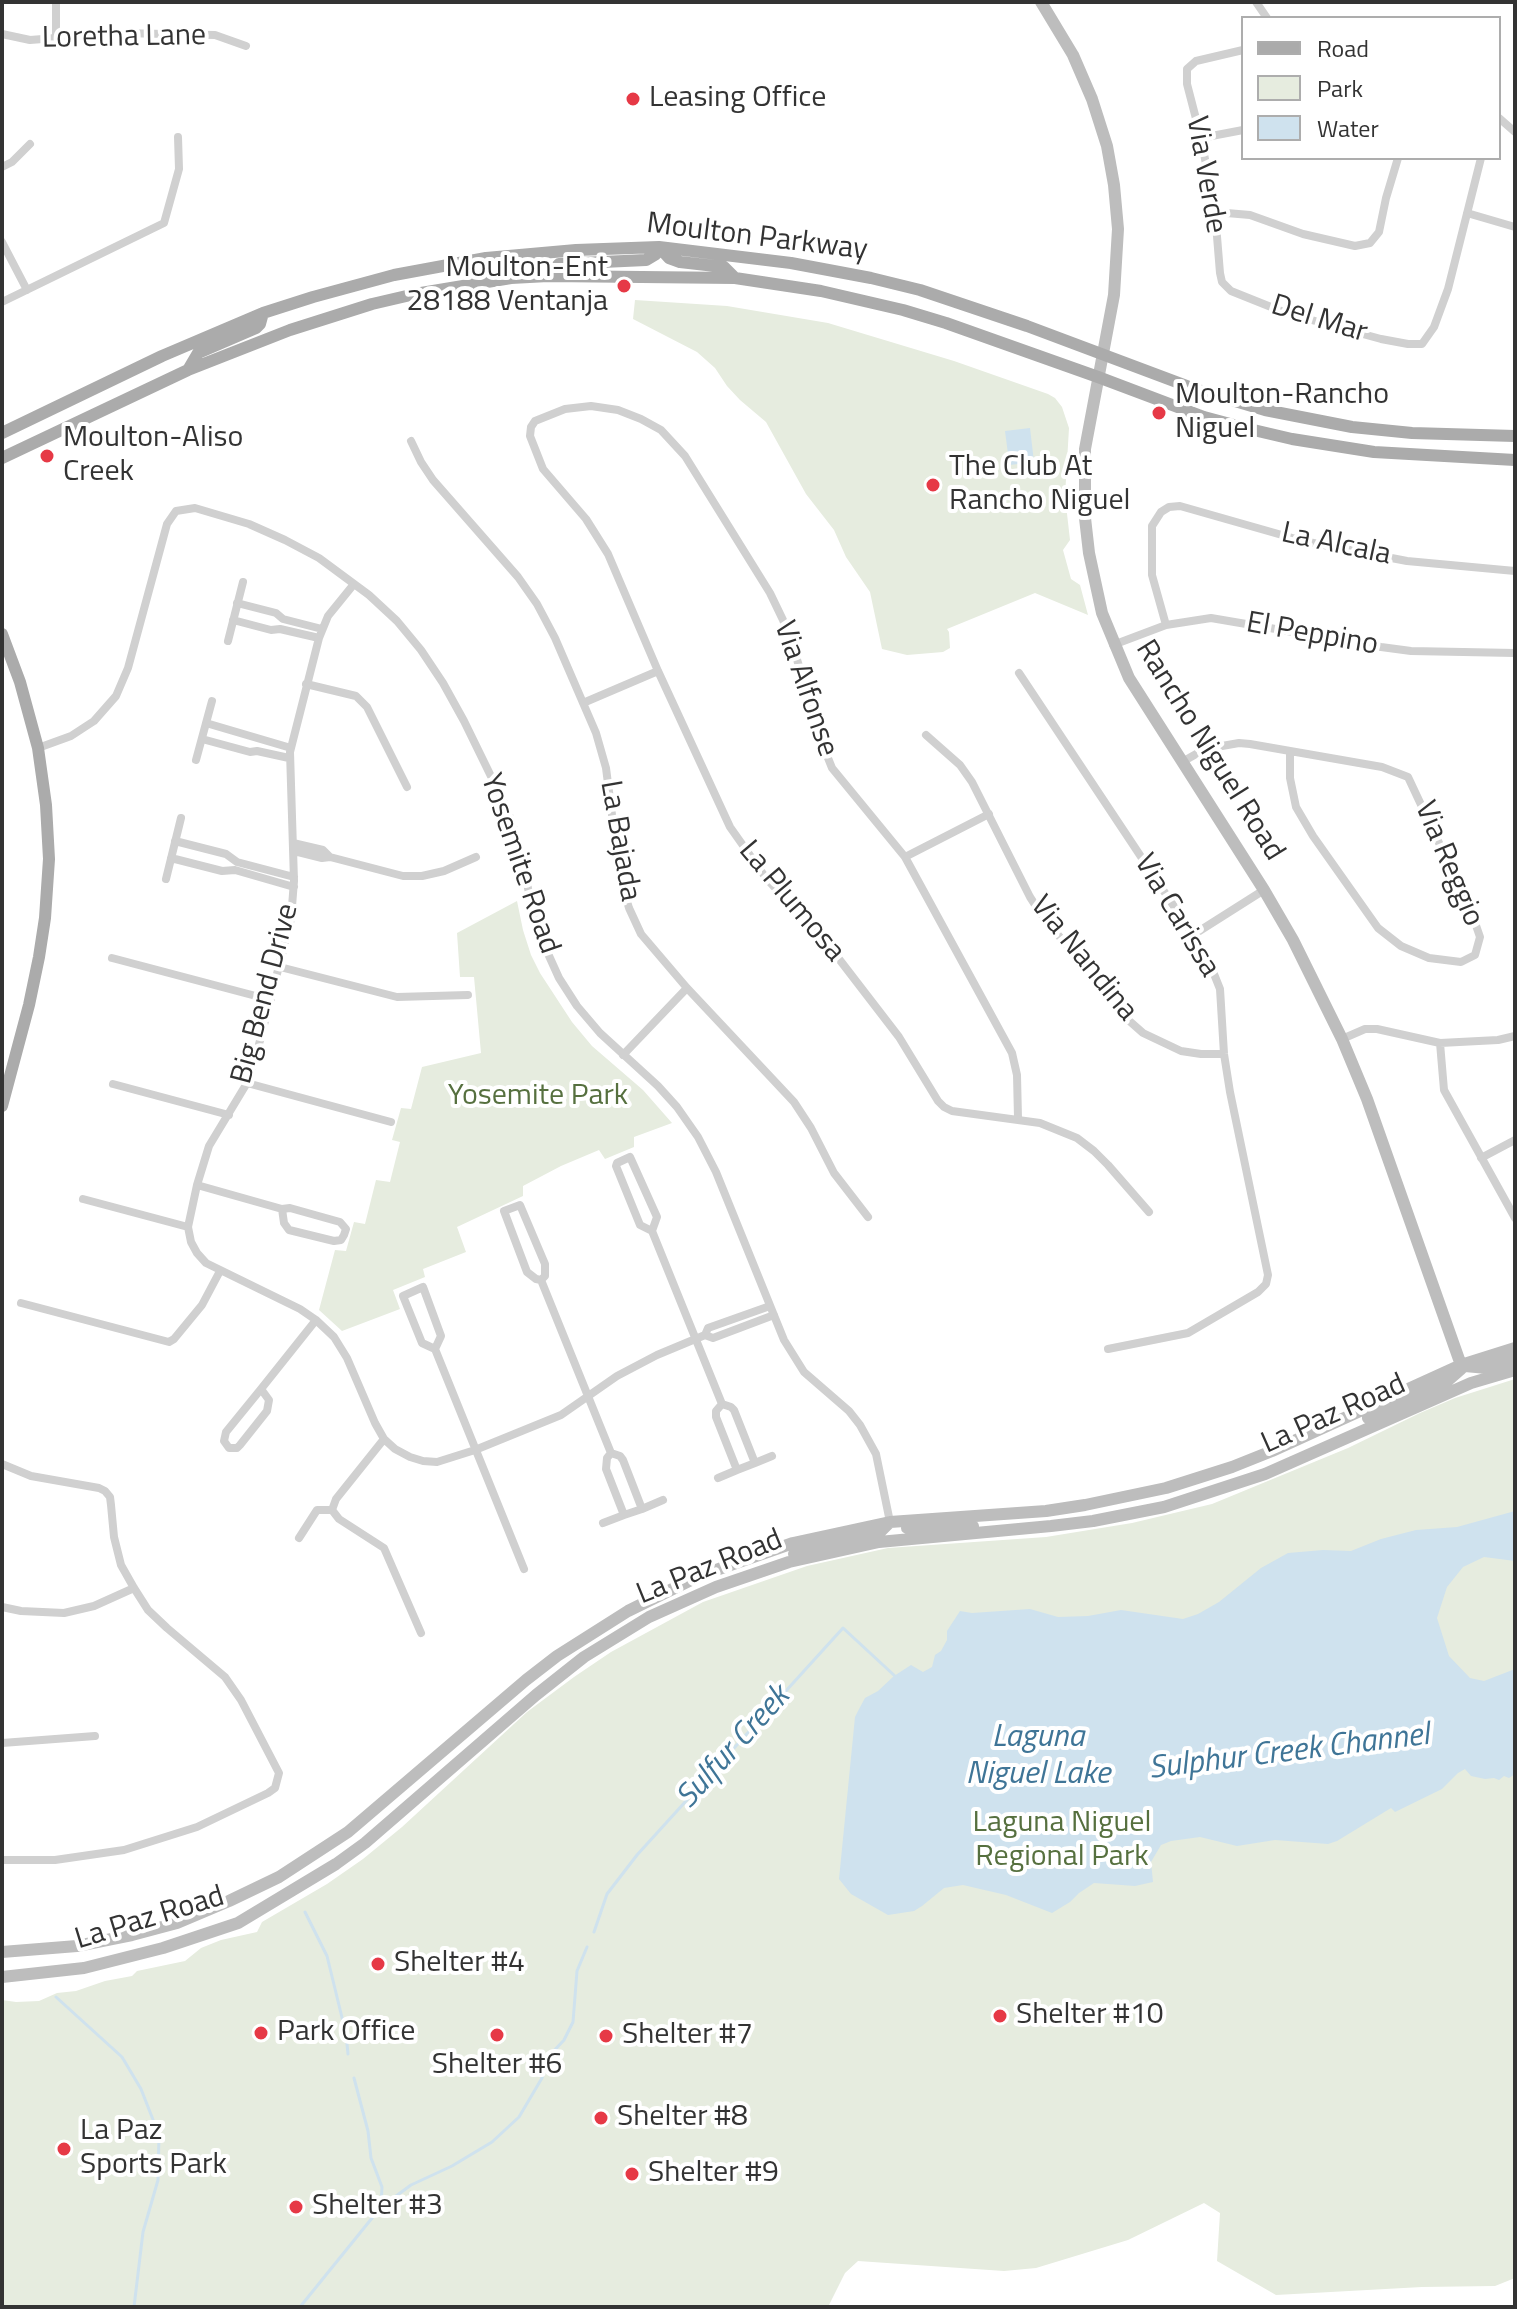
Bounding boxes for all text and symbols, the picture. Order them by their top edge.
legend [1241,16,1501,160]
street label: Loretha Lane [42,19,206,57]
text: Road [1317,30,1369,66]
text: Park [1317,70,1363,106]
place label: Leasing Office [649,81,826,117]
marker: Leasing Office [624,90,642,108]
text: Water [1317,110,1379,146]
street label: Via Verde [1177,114,1233,236]
street label: Moulton Parkway [644,207,870,269]
place label: Moulton-Ent 28188 Ventanja [406,251,608,322]
marker: Moulton-Ent 28188 Ventanja [615,277,633,295]
street label: Del Mar [1267,288,1371,352]
place label: Moulton-Rancho Niguel [1175,378,1389,448]
marker: Moulton-Rancho Niguel [1150,404,1168,422]
place label: Moulton-Aliso Creek [63,421,243,492]
marker: Moulton-Aliso Creek [38,447,56,465]
place label: The Club At Rancho Niguel [949,450,1131,520]
marker: The Club At Rancho Niguel [924,476,942,494]
street label: La Alcala [1278,516,1394,574]
street label: El Peppino [1243,606,1381,664]
street label: Via Alfonse [765,616,845,762]
street label: Rancho Niguel Road [1127,634,1291,868]
street label: Yosemite Road [471,769,567,959]
street label: La Bajada [591,778,647,904]
street label: Via Reggio [1406,796,1490,932]
street label: La Plumosa [730,834,852,970]
street label: Via Carissa [1125,848,1227,984]
street label: Via Nandina [1022,889,1144,1029]
street label: Big Bend Drive [225,900,307,1088]
park label: Yosemite Park [448,1079,628,1115]
street label: La Paz Road [1256,1367,1412,1463]
street label: La Paz Road [632,1522,788,1614]
water label: Sulfur Creek [669,1679,799,1817]
water label: Sulphur Creek Channel [1147,1717,1431,1789]
water label: Laguna Niguel Lake [966,1719,1110,1794]
park label: Laguna Niguel Regional Park [973,1806,1151,1876]
street label: La Paz Road [71,1879,229,1959]
place label: Shelter #4 [394,1946,525,1982]
marker: Shelter #4 [369,1955,387,1973]
place label: Shelter #10 [1016,1998,1164,2034]
marker: Shelter #10 [991,2007,1009,2025]
place label: Park Office [277,2015,415,2051]
place label: Shelter #7 [622,2018,753,2054]
marker: Park Office [252,2024,270,2042]
marker: Shelter #6 [488,2026,506,2044]
marker: Shelter #7 [597,2027,615,2045]
place label: Shelter #6 [432,2048,562,2084]
place label: Shelter #8 [617,2100,748,2136]
marker: Shelter #8 [592,2109,610,2127]
place label: La Paz Sports Park [80,2114,227,2184]
marker: La Paz Sports Park [55,2140,73,2158]
place label: Shelter #9 [648,2156,779,2192]
marker: Shelter #9 [623,2165,641,2183]
place label: Shelter #3 [312,2189,443,2225]
marker: Shelter #3 [287,2198,305,2216]

